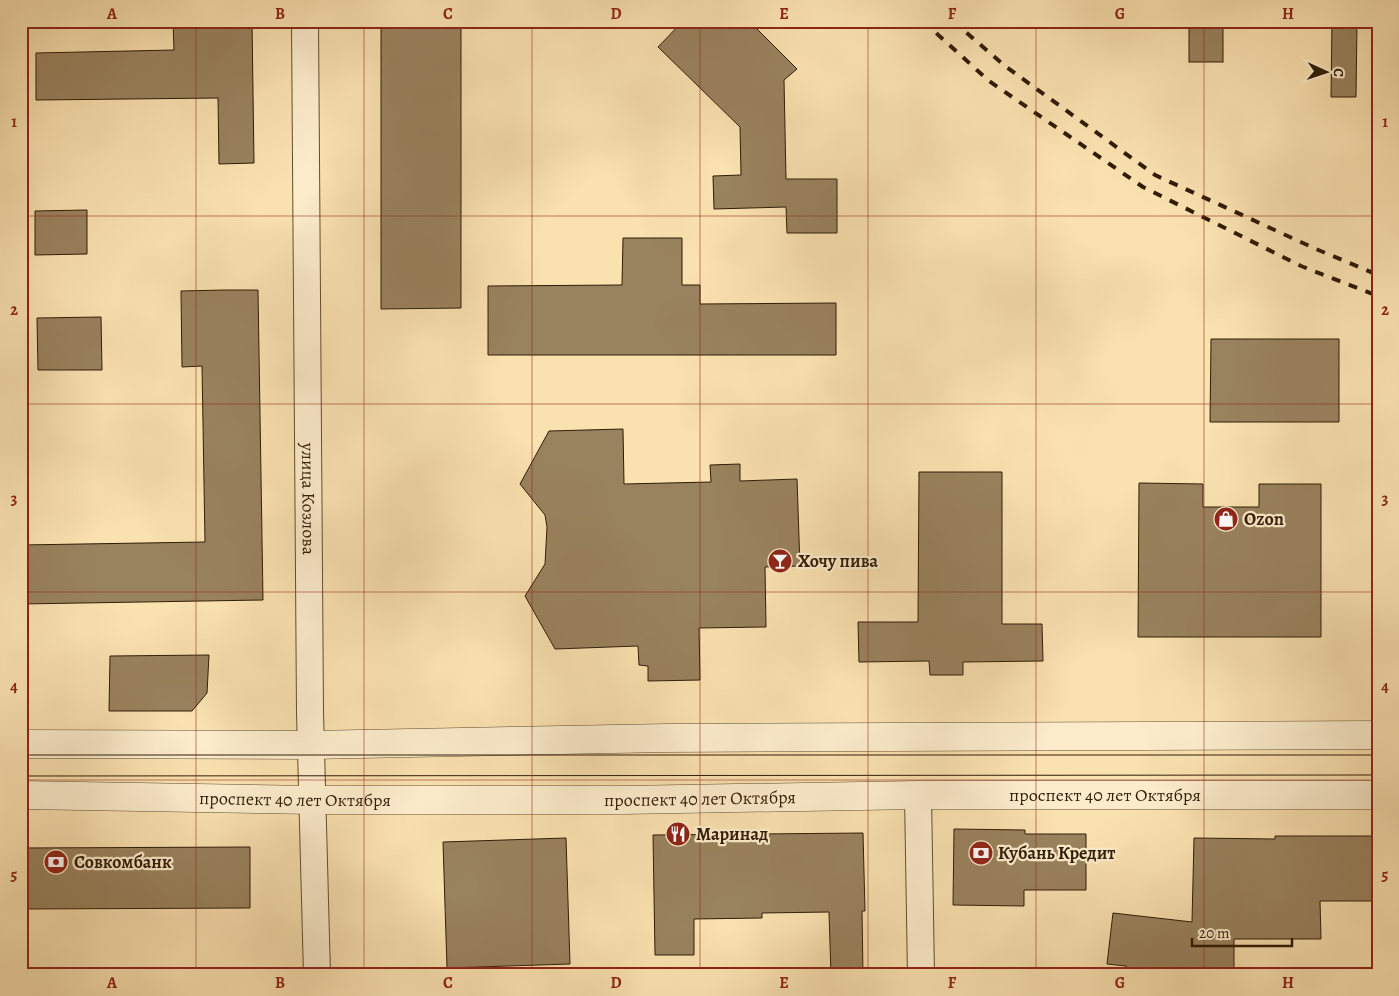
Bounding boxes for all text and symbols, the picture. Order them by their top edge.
text: A [106,3,118,25]
text: B [275,3,285,25]
text: C [443,3,453,25]
text: D [610,3,622,25]
text: E [779,3,789,25]
text: F [948,3,957,25]
text: G [1115,3,1125,25]
text: H [1282,3,1294,25]
north arrow [1302,48,1352,98]
text: С [1329,68,1348,78]
text: 1 [11,111,17,133]
text: 1 [1382,111,1388,133]
text: 2 [10,299,18,321]
text: 2 [1381,299,1389,321]
street label: улица Козлова [296,442,321,556]
text: 3 [11,488,18,510]
text: 3 [1382,488,1389,510]
shop icon: Ozon [1213,506,1239,532]
place label: Ozon [1244,507,1284,531]
bar icon: Хочу пива [767,548,793,574]
place label: Хочу пива [798,549,879,573]
text: 4 [10,676,18,698]
text: 4 [1381,676,1389,698]
street label: проспект 40 лет Октября [1009,783,1201,807]
street label: проспект 40 лет Октября [604,785,796,812]
street label: проспект 40 лет Октября [199,786,391,812]
restaurant icon: Маринад [665,821,691,847]
place label: Маринад [696,822,768,846]
bank icon: Кубань Кредит [968,840,994,866]
place label: Кубань Кредит [998,841,1116,865]
bank icon: Совкомбанк [43,849,69,875]
place label: Совкомбанк [74,850,172,874]
text: 5 [11,864,18,886]
text: 5 [1382,864,1389,886]
scale bar [1192,916,1292,948]
text: 20 m [1199,923,1230,943]
text: A [106,972,118,994]
text: B [275,972,285,994]
text: C [443,972,453,994]
text: D [610,972,622,994]
text: E [779,972,789,994]
text: F [948,972,957,994]
text: G [1115,972,1125,994]
text: H [1282,972,1294,994]

